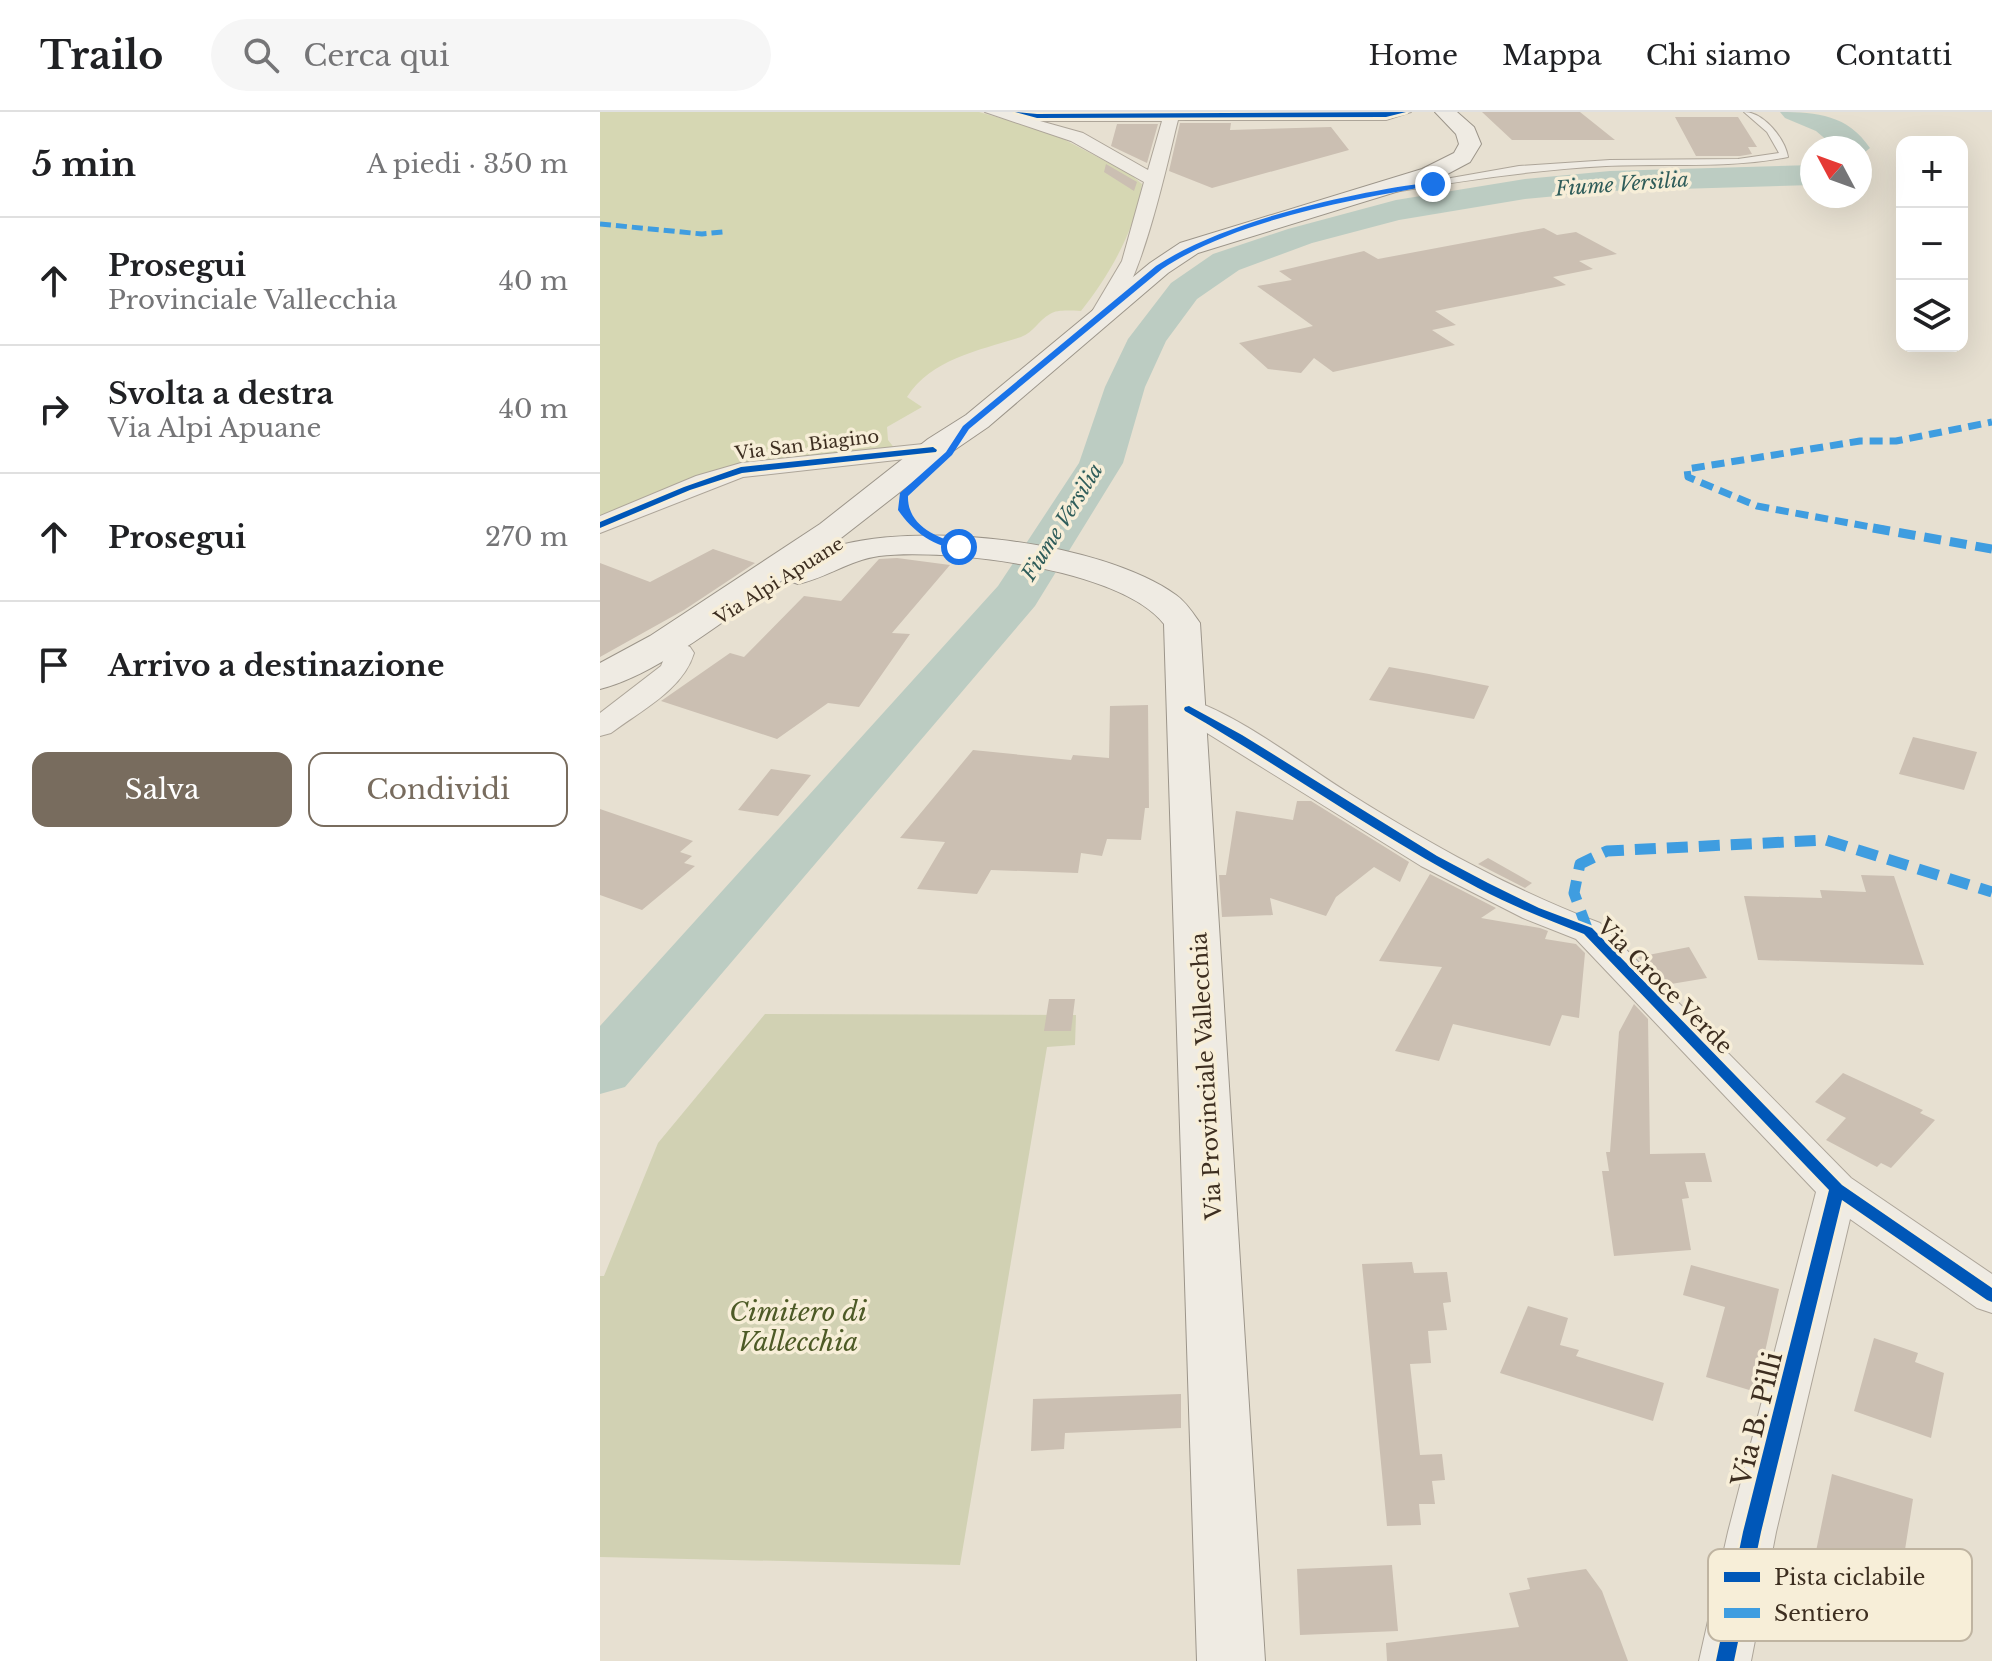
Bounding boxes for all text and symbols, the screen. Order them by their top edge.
search box [211,19,771,91]
text: Trailo [40,32,163,79]
icon: search [239,33,283,77]
text: Cerca qui [303,37,449,74]
text: Home [1369,38,1458,73]
text: Mappa [1502,38,1602,73]
text: Chi siamo [1646,38,1791,73]
text: Contatti [1835,38,1952,73]
north arrow [1800,136,1872,208]
map controls [1896,136,1968,352]
button: + [1896,136,1968,208]
text: 5 min [32,143,136,185]
text: A piedi · 350 m [367,148,568,180]
route end [1415,166,1451,202]
water label: Fiume Versilia [1554,167,1689,201]
button: − [1896,208,1968,280]
text: Prosegui [108,247,246,284]
icon: ahead [32,259,76,303]
text: 40 m [499,265,568,297]
button: layers [1896,280,1968,352]
text: Provinciale Vallecchia [108,284,397,316]
text: Svolta a destra [108,375,334,412]
icon: right [32,387,76,431]
text: 40 m [499,393,568,425]
text: Via Alpi Apuane [108,412,321,444]
street label: Via San Biagino [733,425,880,465]
water label: Fiume Versilia [1016,459,1108,586]
icon: ahead [32,515,76,559]
text: Prosegui [108,519,246,556]
text: 270 m [485,521,568,553]
route start [941,529,977,565]
street label: Via Alpi Apuane [710,533,847,630]
icon: arrive [32,643,76,687]
text: Arrivo a destinazione [108,647,444,684]
button: Salva [32,752,292,827]
button: Condividi [308,752,568,827]
street label: Via Croce Verde [1591,912,1738,1060]
street label: Via Provinciale Vallecchia [1185,931,1228,1221]
park label: Cimitero di Vallecchia [729,1296,867,1358]
street label: Via B. Pilli [1725,1348,1789,1490]
legend [1708,1549,1972,1641]
text: Pista ciclabile [1774,1564,1925,1591]
text: Sentiero [1774,1600,1869,1627]

